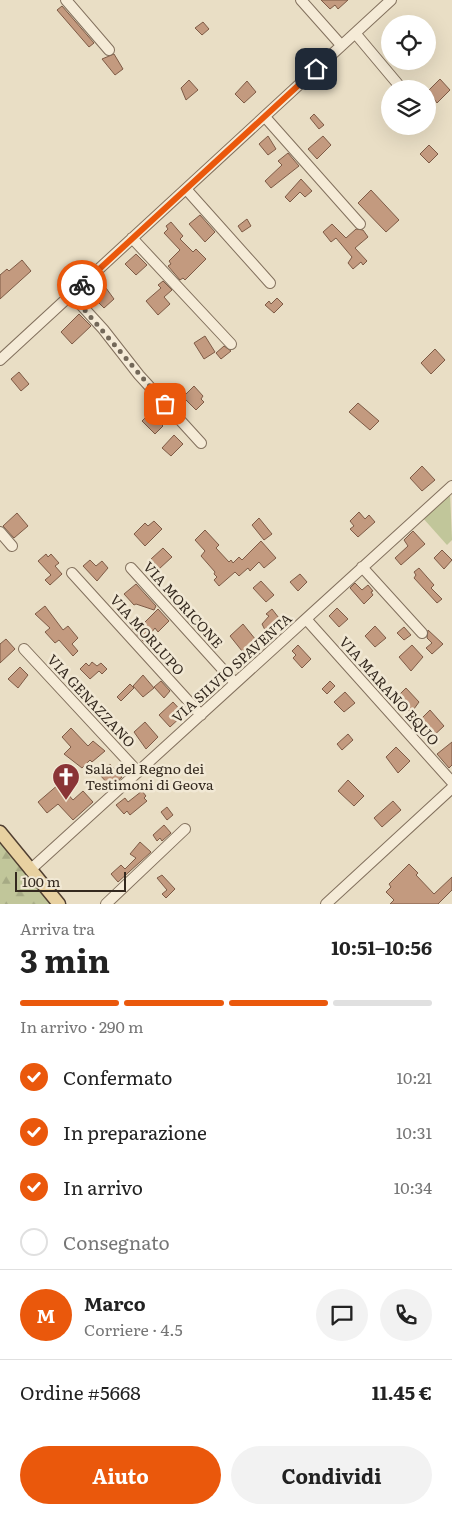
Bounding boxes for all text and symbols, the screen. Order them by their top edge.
map controls [381,15,436,135]
button: locate [381,15,436,70]
pin [295,48,337,90]
icon: home [302,55,330,83]
button: layers [381,80,436,135]
courier [57,260,107,310]
icon: bike [68,271,96,299]
pin [144,383,186,425]
icon: bag [151,390,179,418]
street label: VIA MORICONE [139,557,228,652]
street label: VIA MORLUPO [106,590,189,679]
street label: VIA SILVIO SPAVENTA [167,607,296,727]
street label: VIA MARANO EQUO [335,631,444,749]
street label: VIA GENAZZANO [43,649,140,751]
place label: Sala del Regno dei Testimoni di Geova [85,758,214,794]
church icon: Sala del Regno dei Testimoni di Geova [51,762,81,801]
scale bar [15,869,126,892]
text: 100 m [22,871,60,891]
text: Arriva tra [20,916,95,940]
text: 10:51–10:56 [331,933,432,961]
text: 3 min [20,935,110,983]
text: In arrivo · 290 m [20,1014,143,1038]
icon: check [20,1063,48,1091]
text: Confermato [63,1063,172,1091]
text: 10:21 [396,1065,432,1089]
icon: check [20,1118,48,1146]
text: In preparazione [63,1118,207,1146]
text: 10:31 [396,1120,432,1144]
icon: check [20,1173,48,1201]
text: In arrivo [63,1173,143,1201]
text: 10:34 [394,1175,432,1199]
text: Consegnato [63,1228,170,1256]
text: Marco [84,1289,146,1317]
button: chat [316,1289,368,1341]
button: phone [380,1289,432,1341]
text: M [37,1301,55,1329]
text: Corriere · 4.5 [84,1317,183,1341]
text: Ordine #5668 [20,1378,141,1406]
text: 11.45 € [372,1378,432,1406]
button: Aiuto [20,1446,221,1504]
button: Condividi [231,1446,432,1504]

